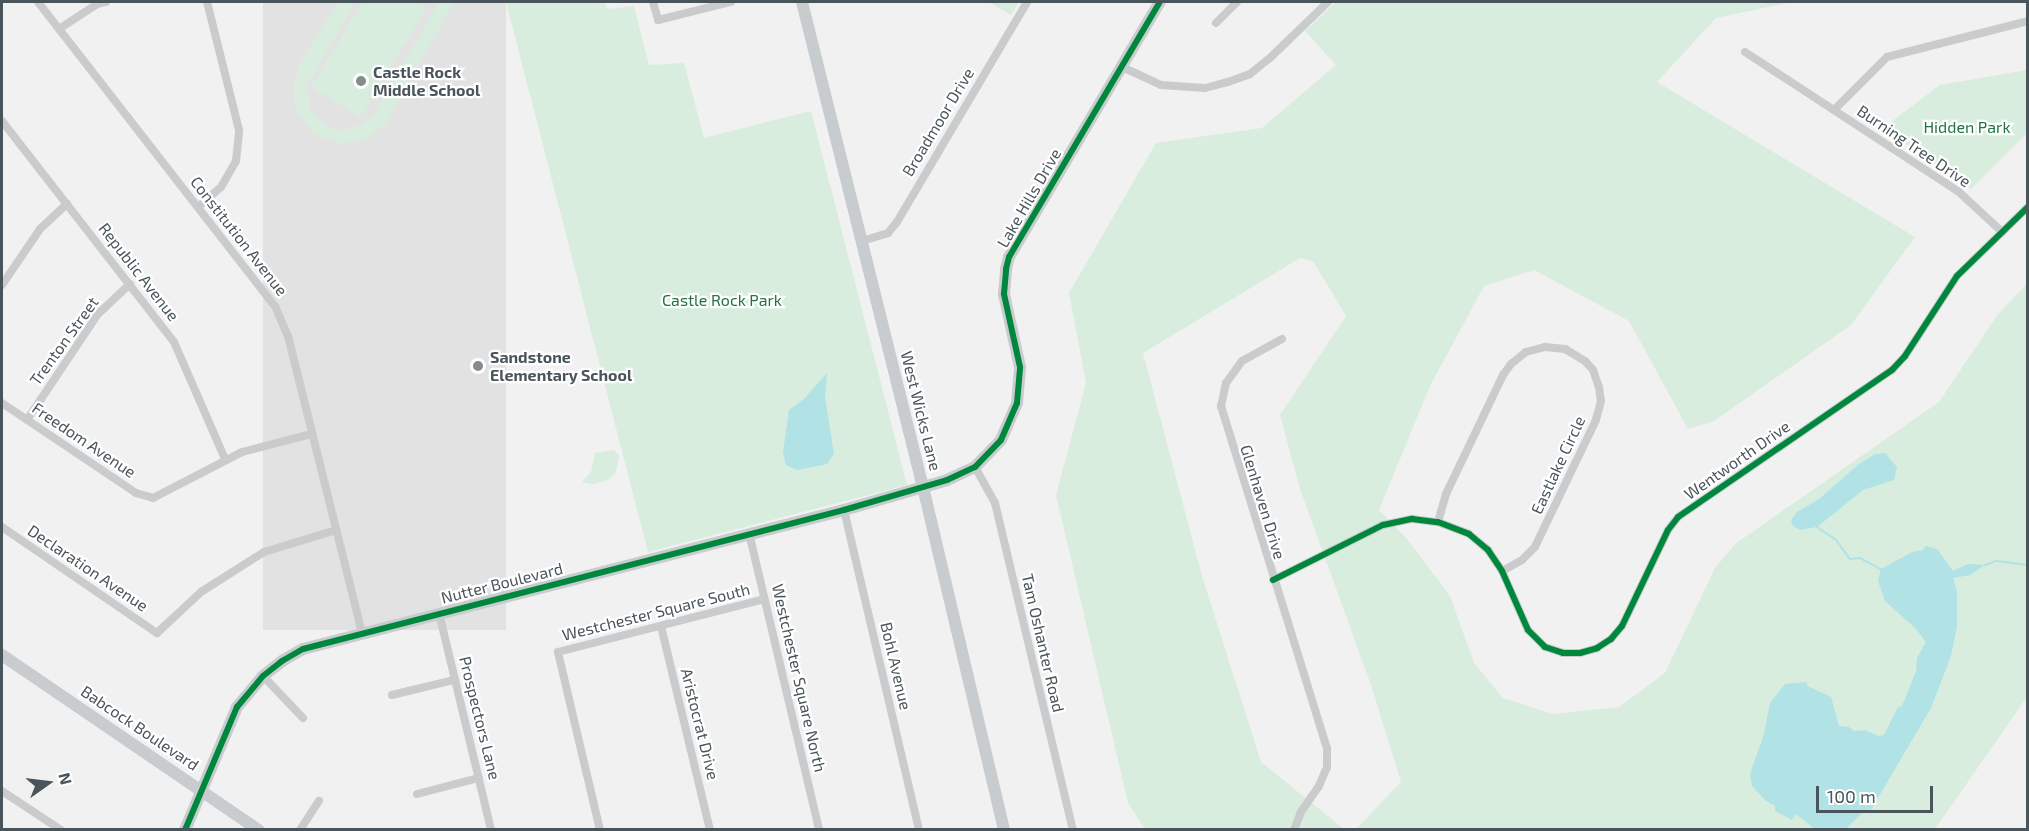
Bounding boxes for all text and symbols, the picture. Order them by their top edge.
place label: Castle Rock Middle School [373,62,480,100]
street label: Broadmoor Drive [898,64,978,180]
marker: Castle Rock Middle School [354,74,368,88]
street label: Burning Tree Drive [1853,101,1975,191]
park label: Hidden Park [1923,117,2011,137]
street label: Lake Hills Drive [993,145,1065,251]
street label: Constitution Avenue [186,172,292,300]
street label: Republic Avenue [95,219,183,325]
park label: Castle Rock Park [662,290,782,310]
street label: Trenton Street [26,293,102,389]
place label: Sandstone Elementary School [490,347,633,385]
street label: West Wicks Lane [897,349,945,473]
marker: Sandstone Elementary School [471,359,485,373]
street label: Freedom Avenue [28,398,140,482]
street label: Eastlake Circle [1527,413,1589,517]
street label: Wentworth Drive [1681,416,1793,504]
street label: Glenhaven Drive [1236,442,1290,562]
street label: Declaration Avenue [24,521,152,615]
street label: Nutter Boulevard [439,559,565,607]
street label: Tam Oshanter Road [1018,572,1068,714]
street label: Westchester Square South [560,579,752,645]
street label: Westchester Square North [768,582,830,774]
street label: Bohl Avenue [876,620,916,712]
street label: Prospectors Lane [455,654,505,782]
street label: Aristocrat Drive [677,666,723,782]
street label: Babcock Boulevard [77,681,203,775]
north arrow [18,753,78,813]
text: N [55,771,77,786]
scale bar [1819,774,1936,812]
text: 100 m [1827,785,1876,807]

